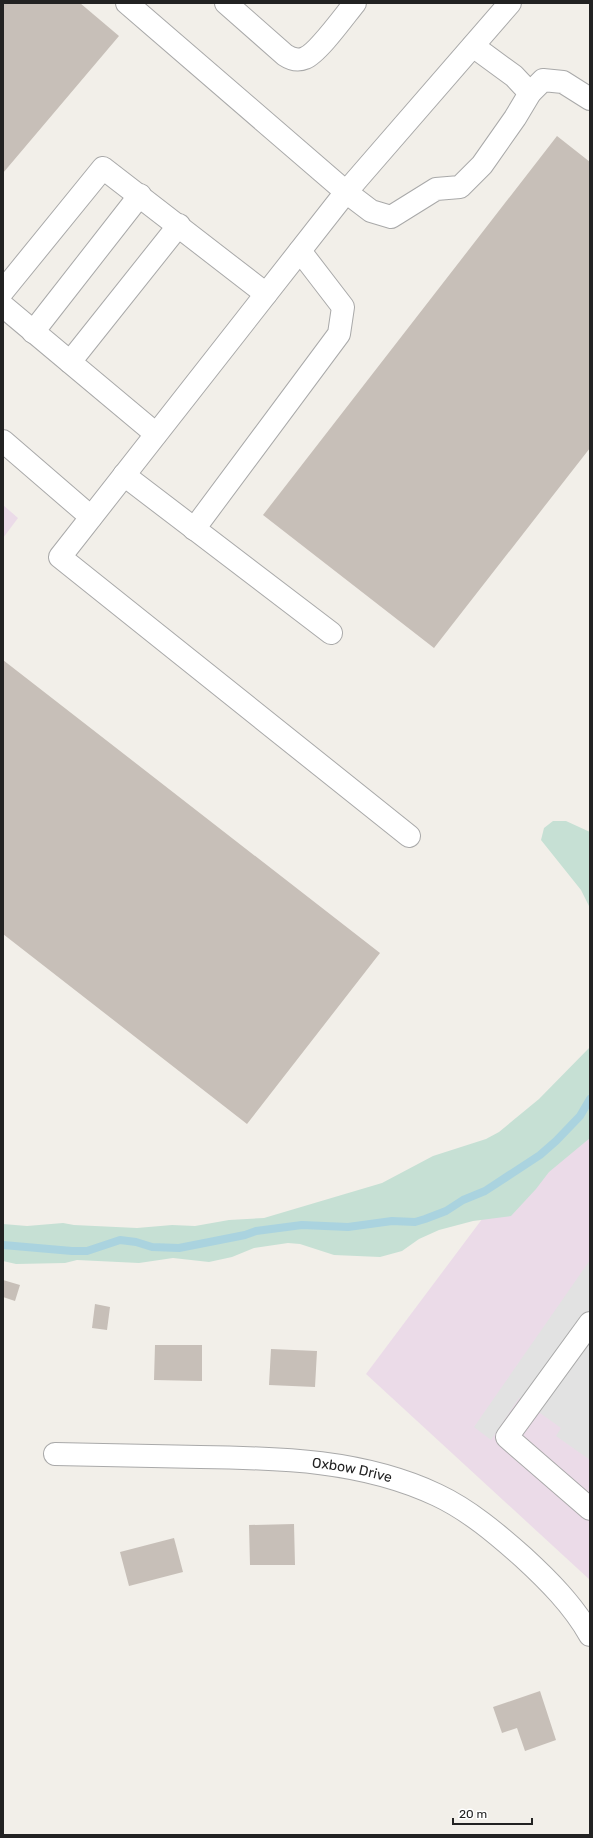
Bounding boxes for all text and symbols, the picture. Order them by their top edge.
street label: Oxbow Drive [311,1454,394,1486]
scale bar [453,1800,532,1826]
text: 20 m [459,1807,487,1821]

